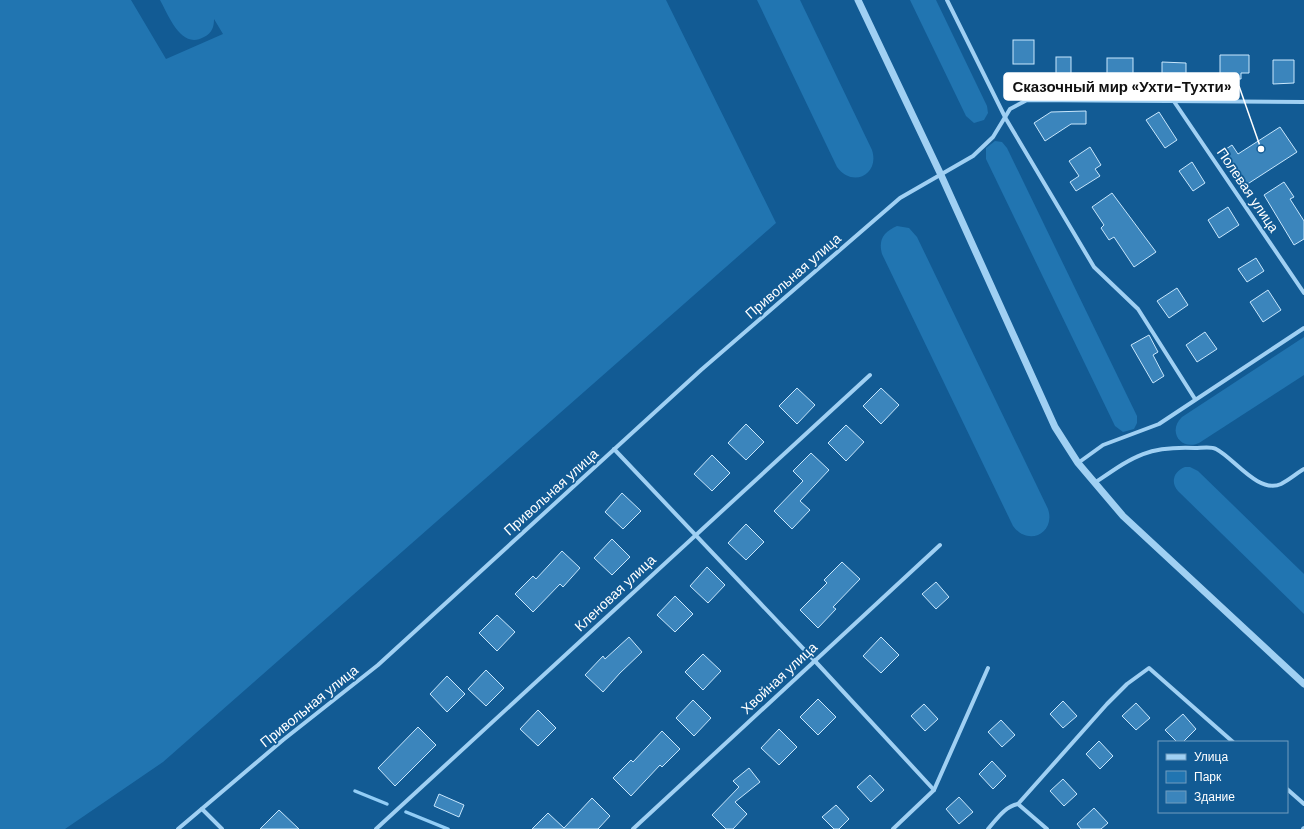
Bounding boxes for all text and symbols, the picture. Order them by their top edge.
callout: Сказочный мир «Ухти-Тухти» [1004,73,1239,100]
text: Сказочный мир «Ухти-Тухти» [1012,77,1232,97]
street label: Полевая улица [1213,144,1283,236]
street label: Привольная улица [741,229,845,323]
street label: Привольная улица [500,445,602,539]
street label: Кленовая улица [571,551,659,635]
street label: Хвойная улица [737,638,821,718]
street label: Привольная улица [256,661,362,751]
legend [1158,741,1288,813]
text: Улица [1194,749,1228,765]
text: Парк [1194,769,1222,785]
text: Здание [1194,789,1235,805]

